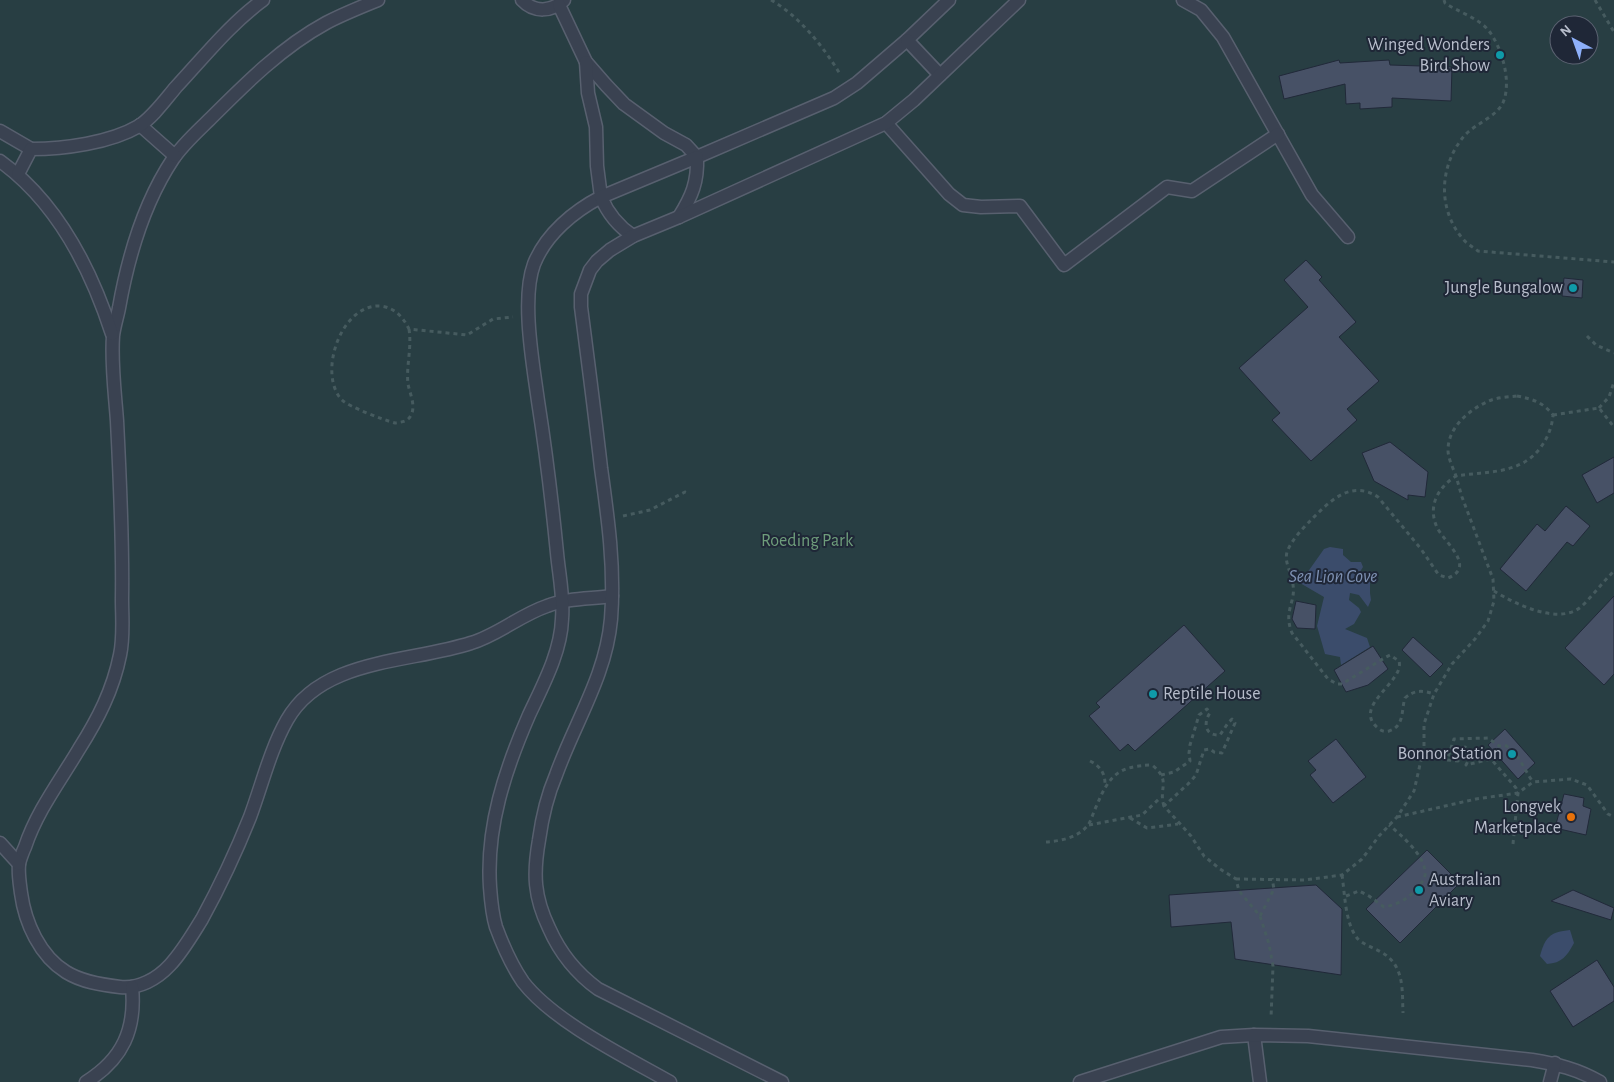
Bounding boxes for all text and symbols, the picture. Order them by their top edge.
north arrow [1549,15,1599,65]
text: N [1558,22,1574,39]
place label: Winged Wonders Bird Show [1368,36,1490,75]
marker: Winged Wonders Bird Show [1494,49,1506,61]
place label: Jungle Bungalow [1445,279,1563,297]
marker: Jungle Bungalow [1567,282,1579,294]
park label: Roeding Park [761,532,854,550]
water label: Sea Lion Cove [1288,567,1378,586]
place label: Reptile House [1163,685,1261,703]
marker: Reptile House [1147,688,1159,700]
place label: Bonnor Station [1397,745,1502,763]
marker: Bonnor Station [1506,748,1518,760]
place label: Longvek Marketplace [1474,798,1562,837]
marker: Longvek Marketplace [1565,811,1577,823]
place label: Australian Aviary [1429,871,1501,910]
marker: Australian Aviary [1413,884,1425,896]

